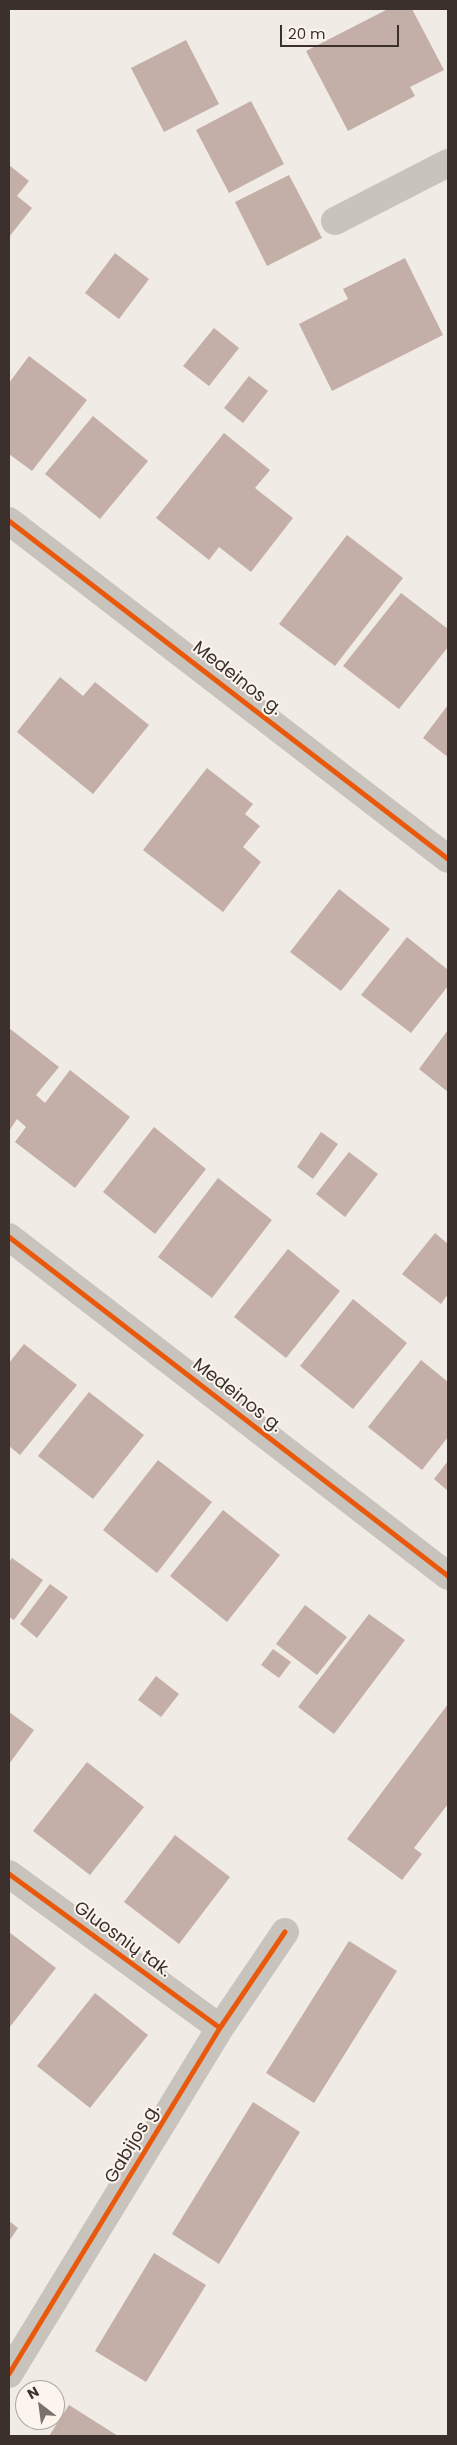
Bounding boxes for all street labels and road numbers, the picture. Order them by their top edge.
street label: Medeinos g. [188,637,286,721]
street label: Medeinos g. [188,1354,286,1438]
street label: Gluosnių tak. [69,1897,175,1983]
street label: Gabijos g. [101,2100,165,2188]

